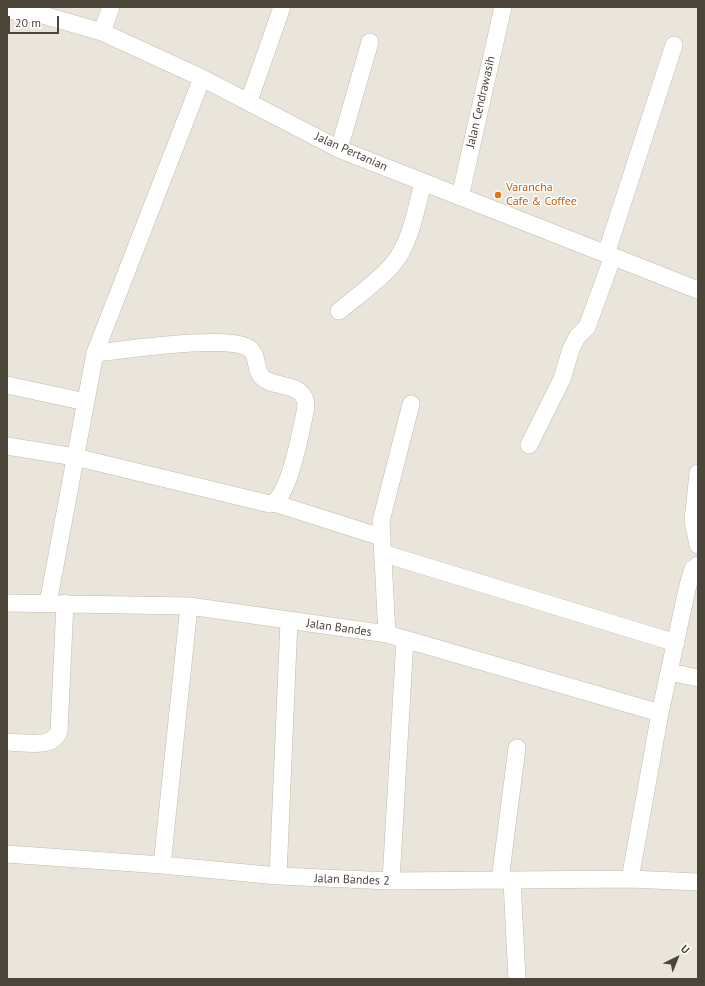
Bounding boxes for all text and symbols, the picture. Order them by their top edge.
scale bar [10,8,61,34]
text: 20 m [15,15,41,30]
street label: Jalan Cendrawasih [463,55,499,149]
street label: Jalan Pertanian [313,130,389,174]
place label: Varancha Cafe & Coffee [506,181,577,209]
marker: Varancha Cafe & Coffee [493,190,503,200]
street label: Jalan Bandes [305,616,373,640]
street label: Jalan Bandes 2 [314,871,390,889]
north arrow [657,938,697,978]
text: U [678,942,692,957]

